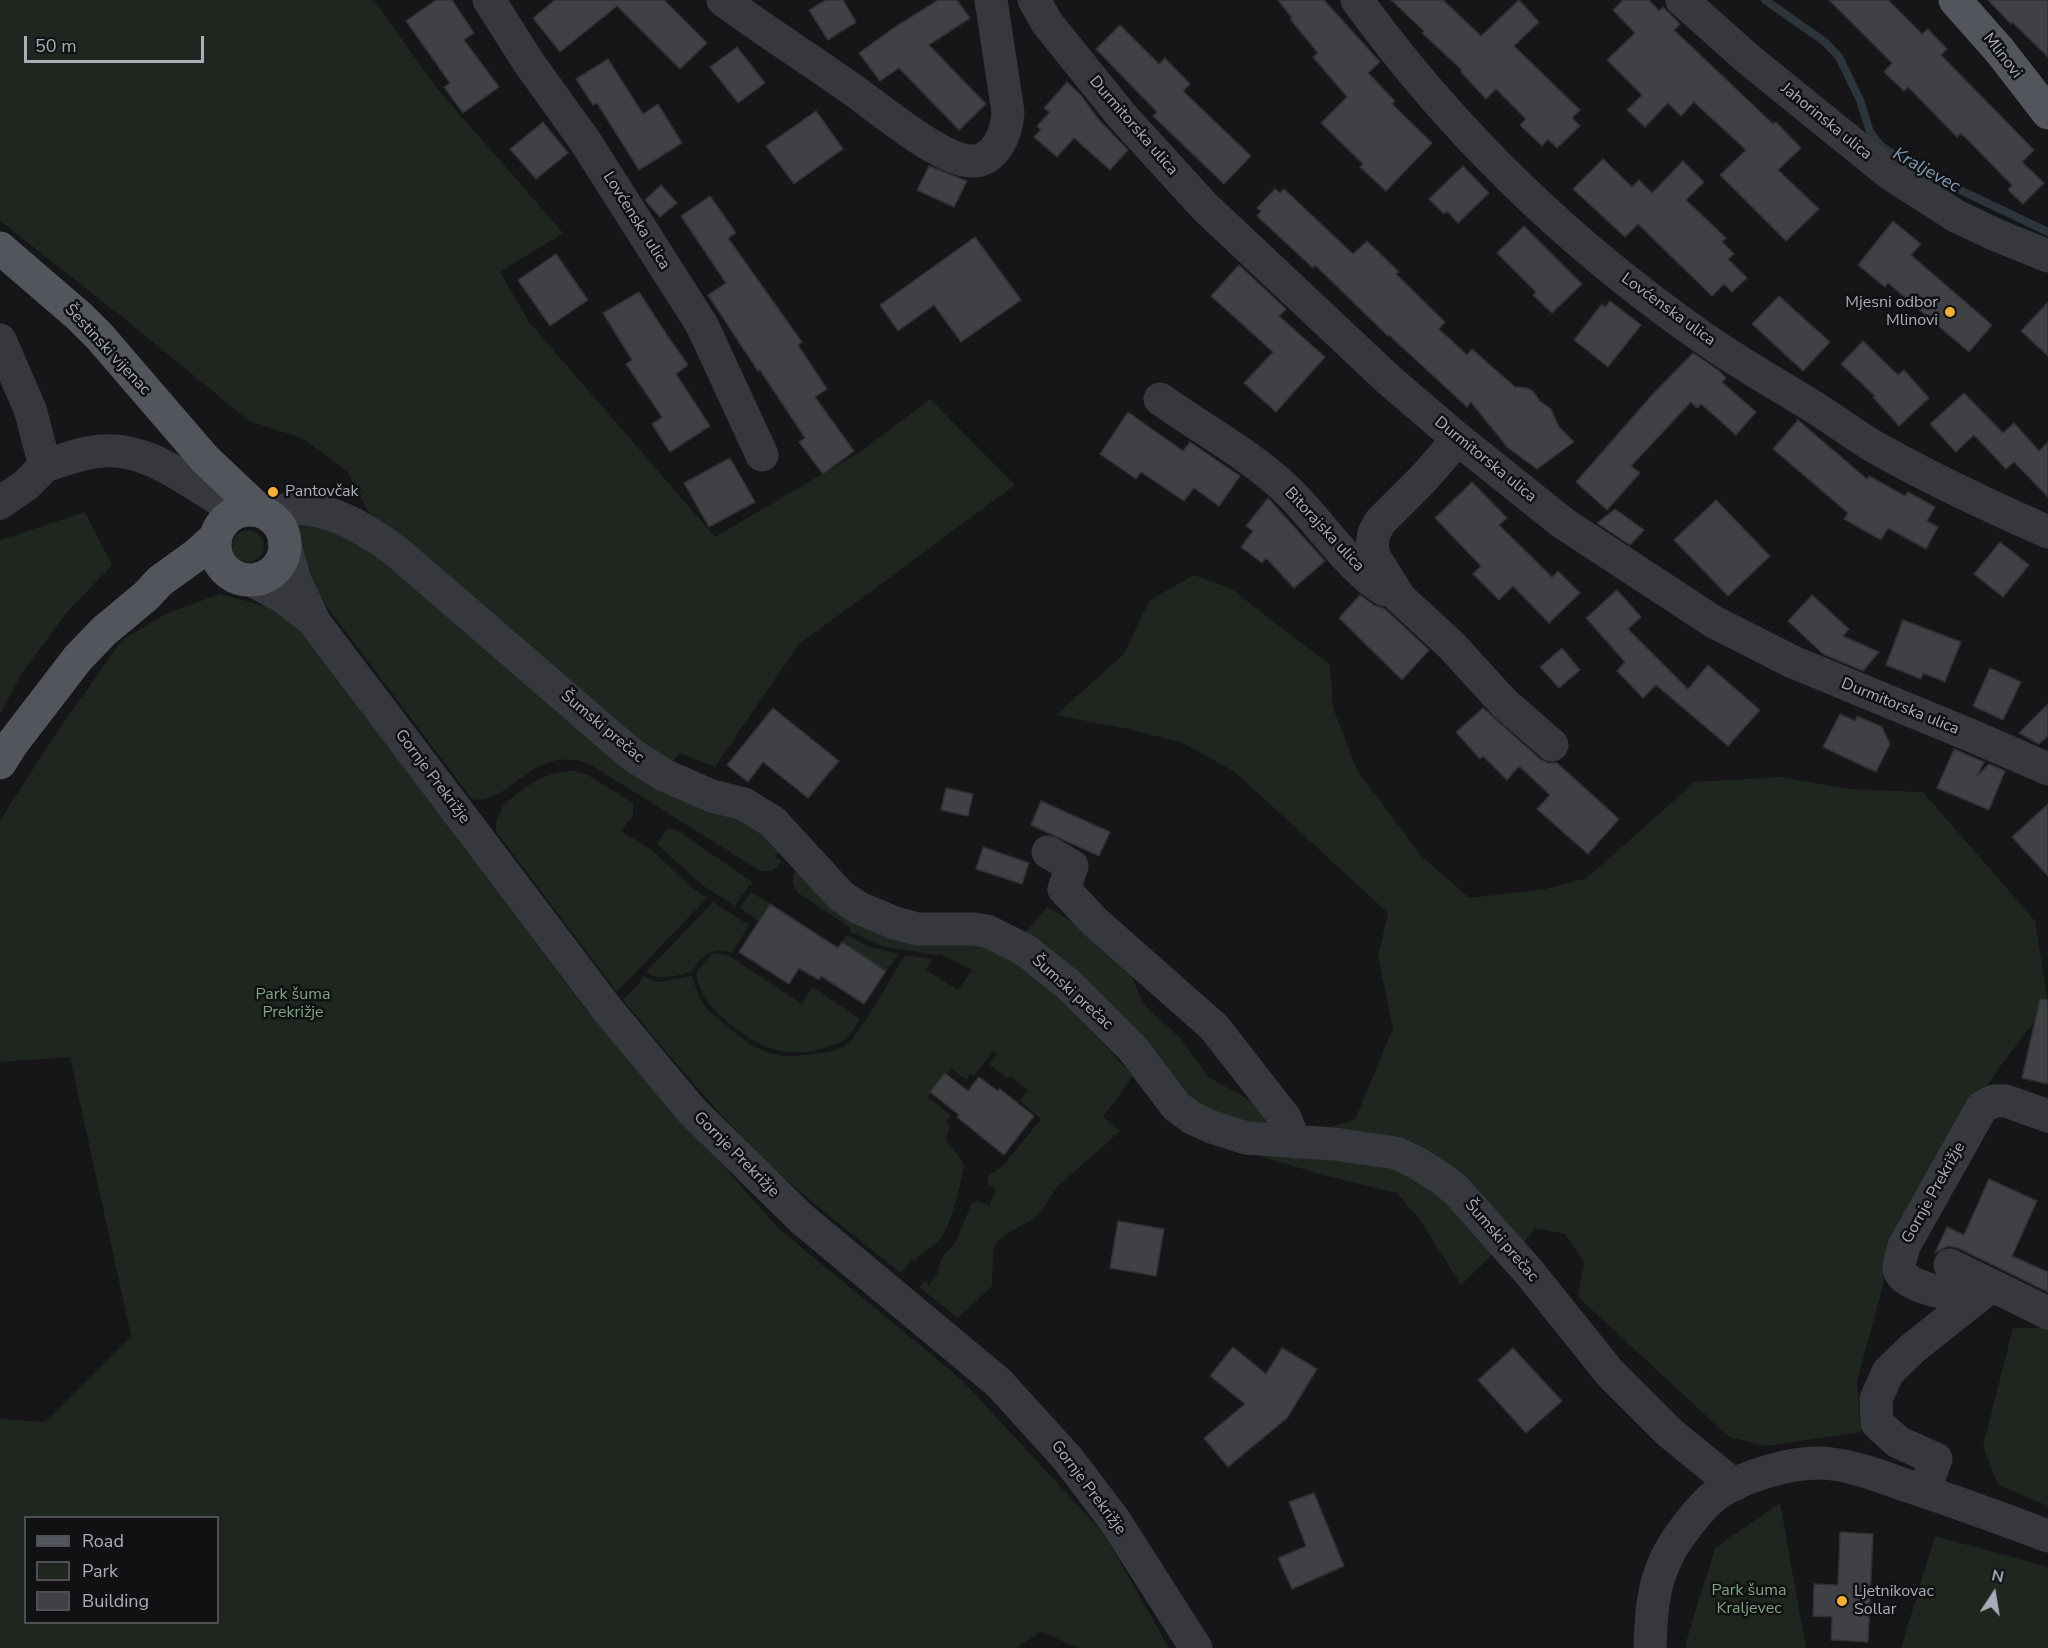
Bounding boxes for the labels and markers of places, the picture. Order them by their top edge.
place label: Mjesni odbor Mlinovi [1845,293,1938,331]
marker: Mjesni odbor Mlinovi [1943,305,1957,319]
place label: Pantovčak [285,482,359,502]
marker: Pantovčak [266,485,280,499]
place label: Ljetnikovac Sollar [1854,1582,1934,1620]
marker: Ljetnikovac Sollar [1835,1594,1849,1608]

